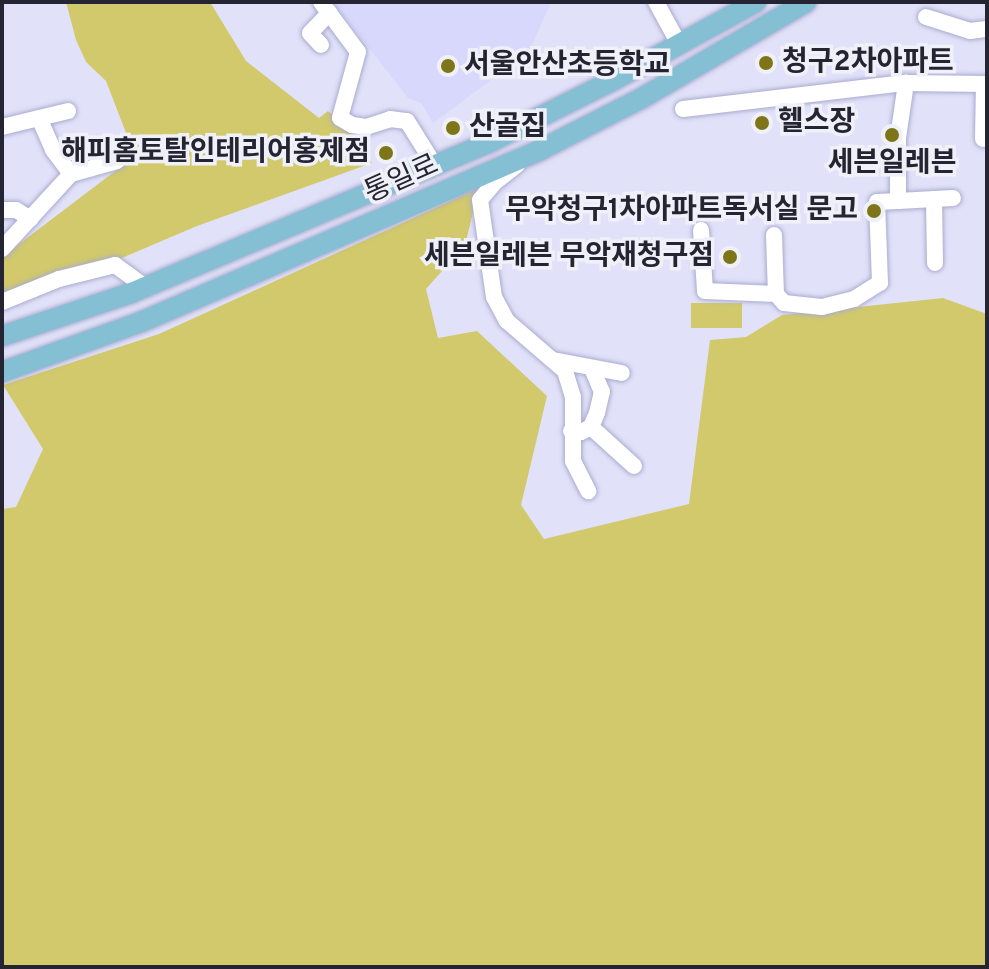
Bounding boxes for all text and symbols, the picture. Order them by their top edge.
place label: 청구2차아파트 [782,46,954,80]
place label: 서울안산초등학교 [464,49,670,83]
marker: 청구2차아파트 [757,54,775,72]
marker: 서울안산초등학교 [439,57,457,75]
place label: 헬스장 [778,106,855,140]
place label: 산골집 [469,111,546,145]
marker: 헬스장 [753,114,771,132]
marker: 산골집 [444,119,462,137]
marker: 세븐일레븐 [883,126,901,144]
place label: 해피홈토탈인테리어홍제점 [61,136,370,170]
marker: 해피홈토탈인테리어홍제점 [377,144,395,162]
place label: 세븐일레븐 [828,147,956,181]
street label: 통일로 [360,149,444,211]
place label: 무악청구1차아파트독서실 문고 [505,194,858,228]
marker: 무악청구1차아파트독서실 문고 [865,202,883,220]
place label: 세븐일레븐 무악재청구점 [424,240,714,274]
marker: 세븐일레븐 무악재청구점 [721,248,739,266]

